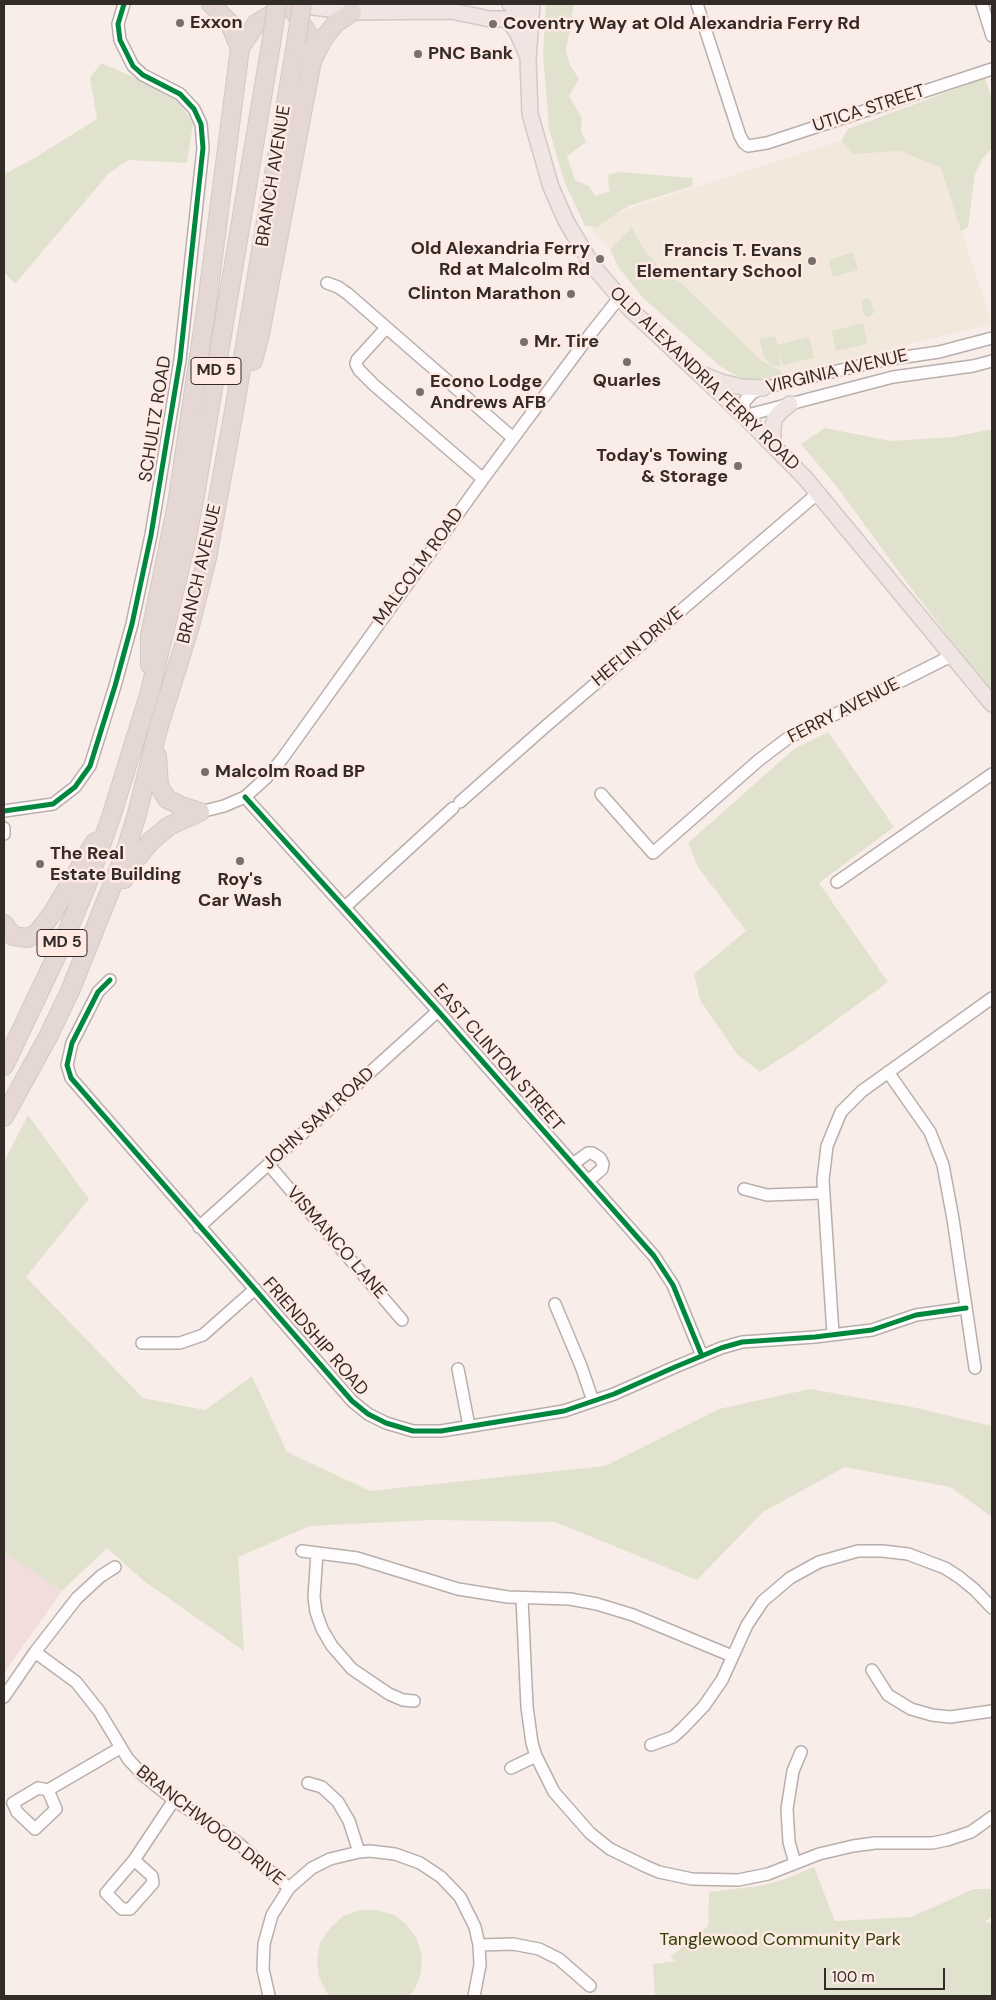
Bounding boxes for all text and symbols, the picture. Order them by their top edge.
place label: Exxon [190,12,243,34]
place label: Coventry Way at Old Alexandria Ferry Rd [503,13,860,35]
marker: Exxon [174,17,186,29]
marker: Coventry Way at Old Alexandria Ferry Rd [487,18,499,30]
place label: PNC Bank [428,43,513,65]
marker: PNC Bank [412,48,424,60]
street label: UTICA STREET [810,81,928,137]
street label: BRANCH AVENUE [252,104,296,248]
place label: Old Alexandria Ferry Rd at Malcolm Rd [411,238,590,280]
place label: Francis T. Evans Elementary School [636,240,802,282]
marker: Old Alexandria Ferry Rd at Malcolm Rd [594,253,606,265]
marker: Francis T. Evans Elementary School [806,255,818,267]
place label: Clinton Marathon [408,283,561,305]
street label: OLD ALEXANDRIA FERRY ROAD [605,283,803,475]
marker: Clinton Marathon [565,288,577,300]
place label: Mr. Tire [534,331,599,353]
marker: Mr. Tire [518,336,530,348]
street label: VIRGINIA AVENUE [764,345,910,399]
street label: SCHULTZ ROAD [135,354,177,484]
marker: Quarles [621,356,633,368]
road number: MD 5 [191,358,241,384]
place label: Quarles [593,370,661,392]
place label: Econo Lodge Andrews AFB [430,371,546,414]
marker: Econo Lodge Andrews AFB [414,386,426,398]
place label: Today's Towing & Storage [596,445,728,488]
marker: Today's Towing & Storage [732,460,744,472]
street label: BRANCH AVENUE [173,502,227,646]
street label: MALCOLM ROAD [369,504,469,630]
street label: HEFLIN DRIVE [588,603,688,691]
street label: FERRY AVENUE [784,674,904,748]
place label: Malcolm Road BP [215,761,365,783]
marker: Malcolm Road BP [199,766,211,778]
place label: The Real Estate Building [50,843,182,886]
marker: Roy's Car Wash [234,855,246,867]
marker: The Real Estate Building [34,858,46,870]
place label: Roy's Car Wash [198,869,282,912]
road number: MD 5 [37,930,87,956]
street label: EAST CLINTON STREET [428,980,568,1136]
street label: JOHN SAM ROAD [259,1063,379,1175]
street label: VISMANCO LANE [281,1182,391,1304]
street label: FRIENDSHIP ROAD [258,1273,372,1401]
street label: BRANCHWOOD DRIVE [131,1761,289,1891]
park label: Tanglewood Community Park [659,1929,901,1951]
scale bar [826,1958,947,1990]
text: 100 m [832,1967,875,1987]

